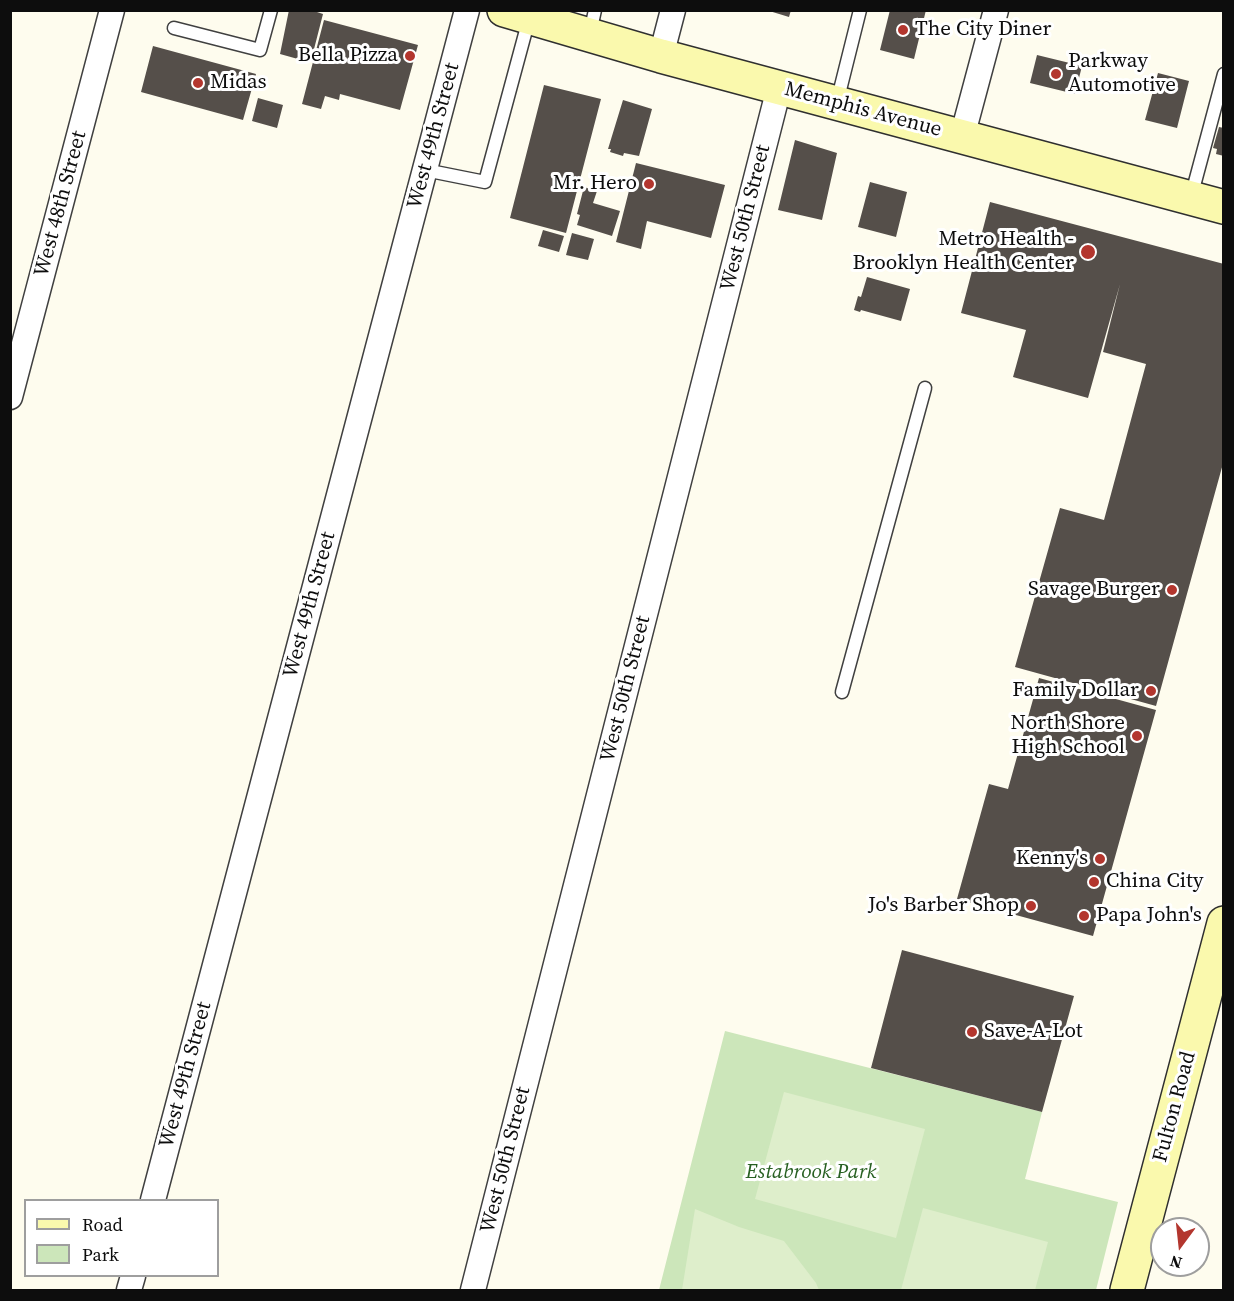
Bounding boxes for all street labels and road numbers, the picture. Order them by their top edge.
street label: West 49th Street [402,60,466,212]
street label: Memphis Avenue [782,77,944,143]
street label: West 48th Street [29,128,93,280]
street label: West 50th Street [716,142,776,294]
street label: West 49th Street [278,529,342,681]
street label: West 50th Street [596,613,656,765]
street label: West 49th Street [154,999,218,1151]
street label: Fulton Road [1148,1049,1202,1165]
street label: West 50th Street [476,1084,536,1236]

